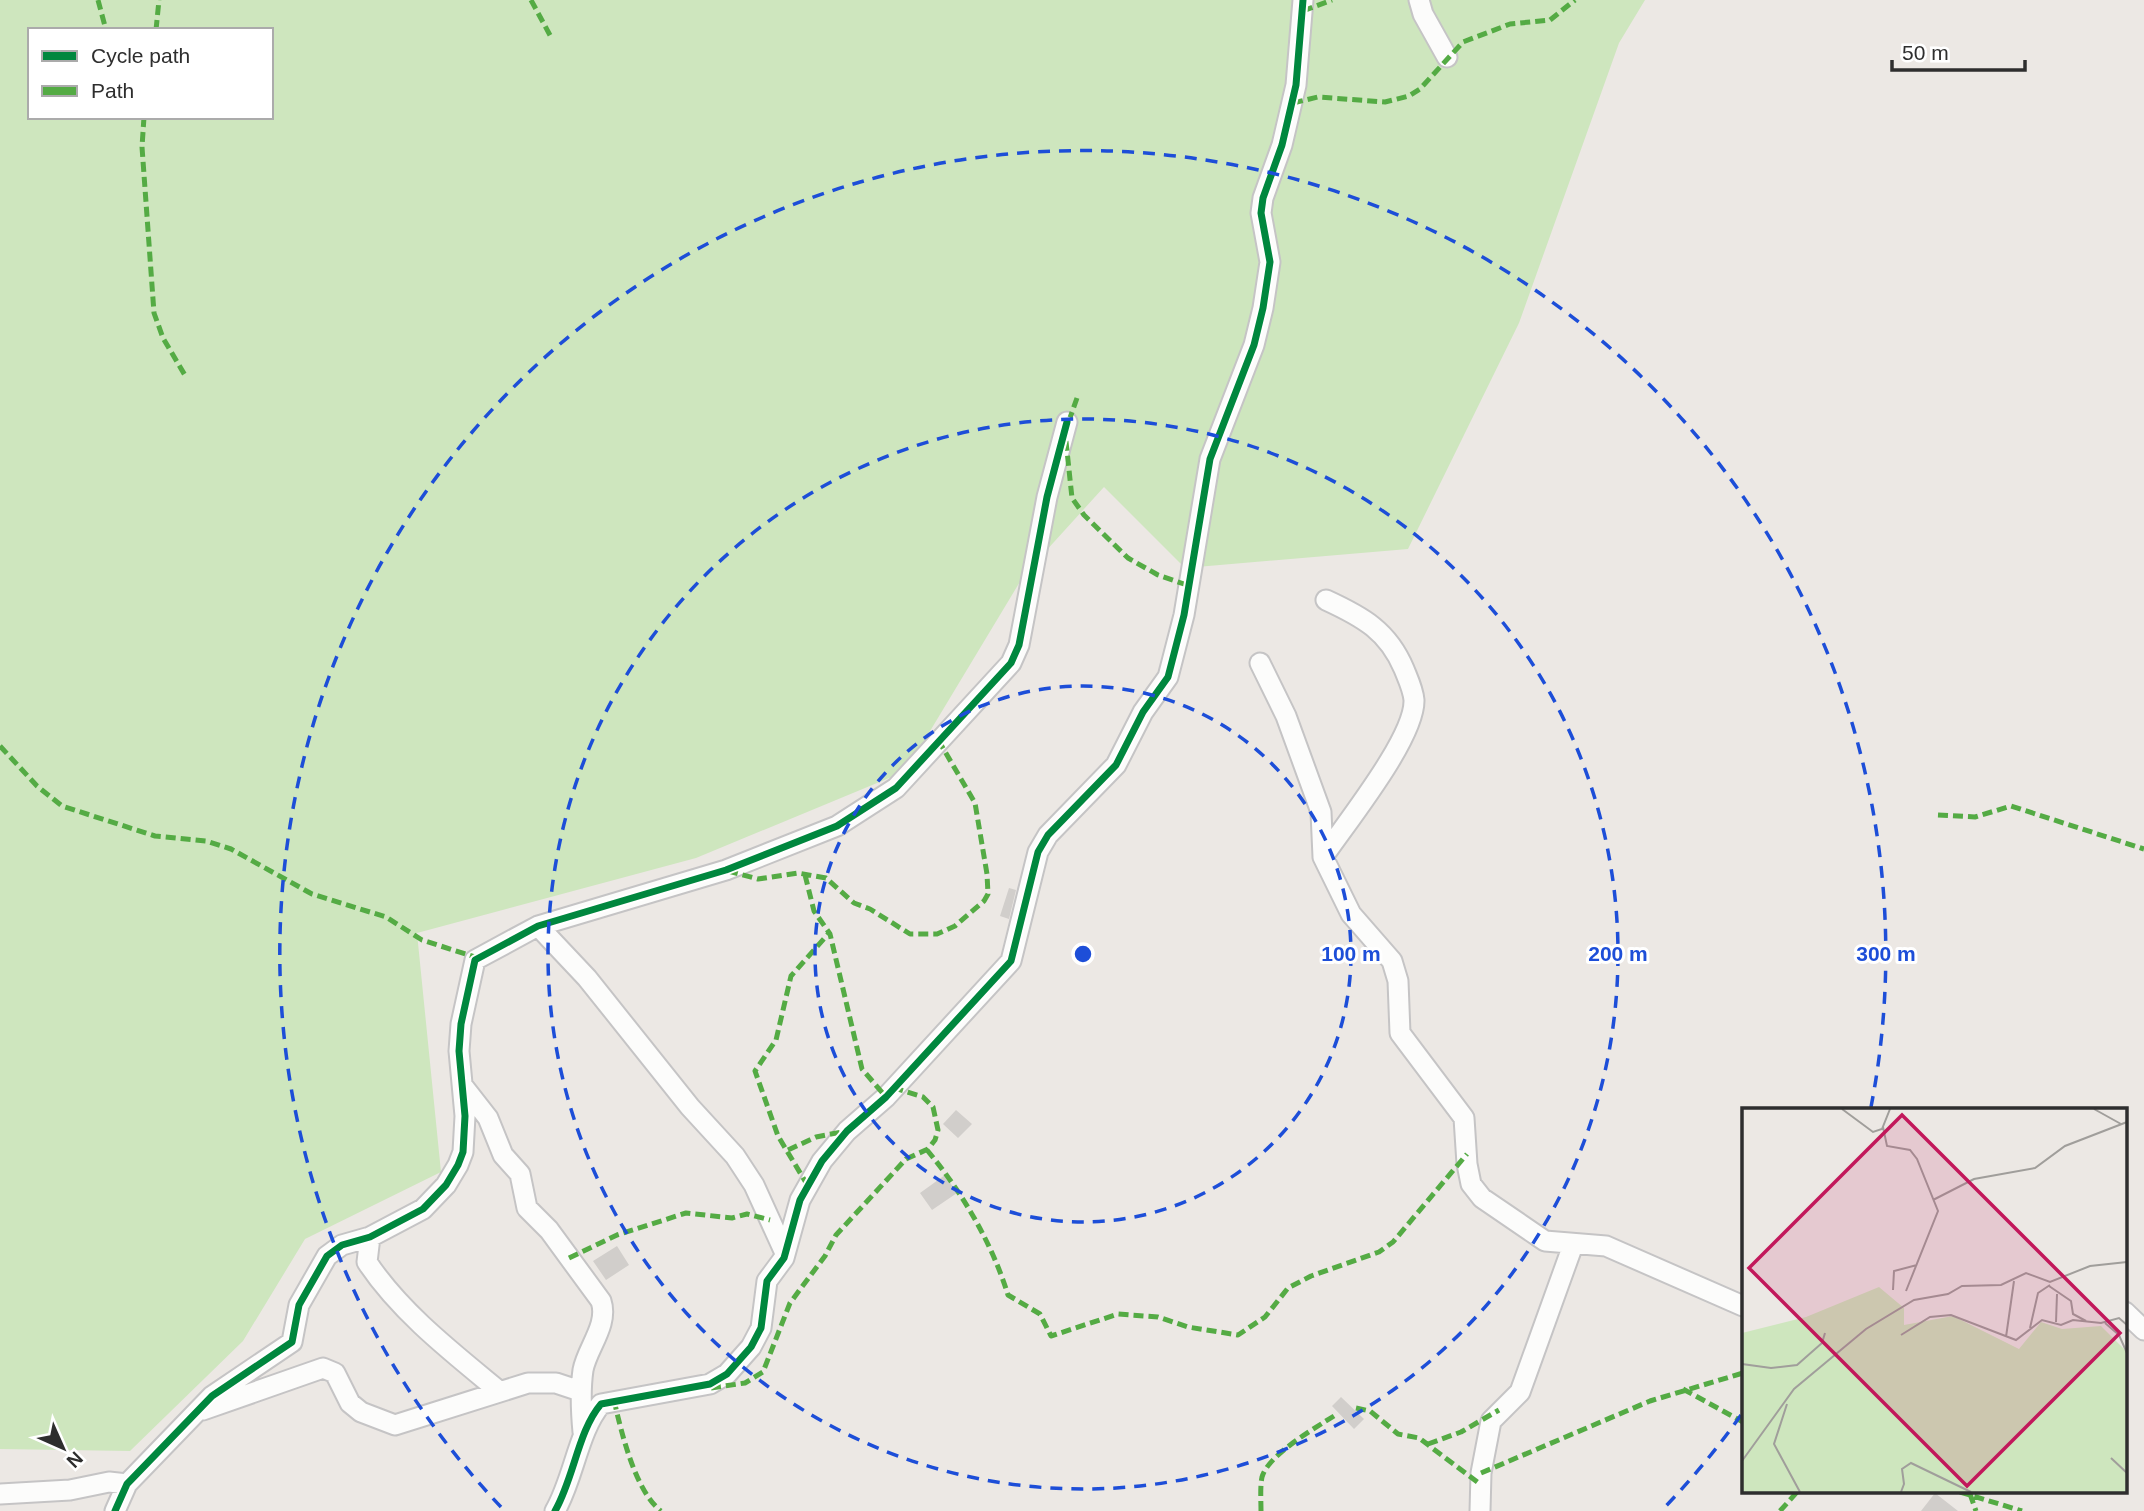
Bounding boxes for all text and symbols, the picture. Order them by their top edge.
legend [28,28,273,119]
scale bar [1892,28,2025,72]
text: 50 m [1902,41,1949,64]
text: Cycle path [91,44,190,67]
text: Path [91,79,134,102]
centre of rings [1071,942,1095,966]
text: 100 m [1321,942,1381,965]
text: 200 m [1588,942,1648,965]
text: 300 m [1856,942,1916,965]
inset map [1742,1108,2126,1494]
north arrow [28,1413,98,1483]
text: N [62,1447,87,1472]

